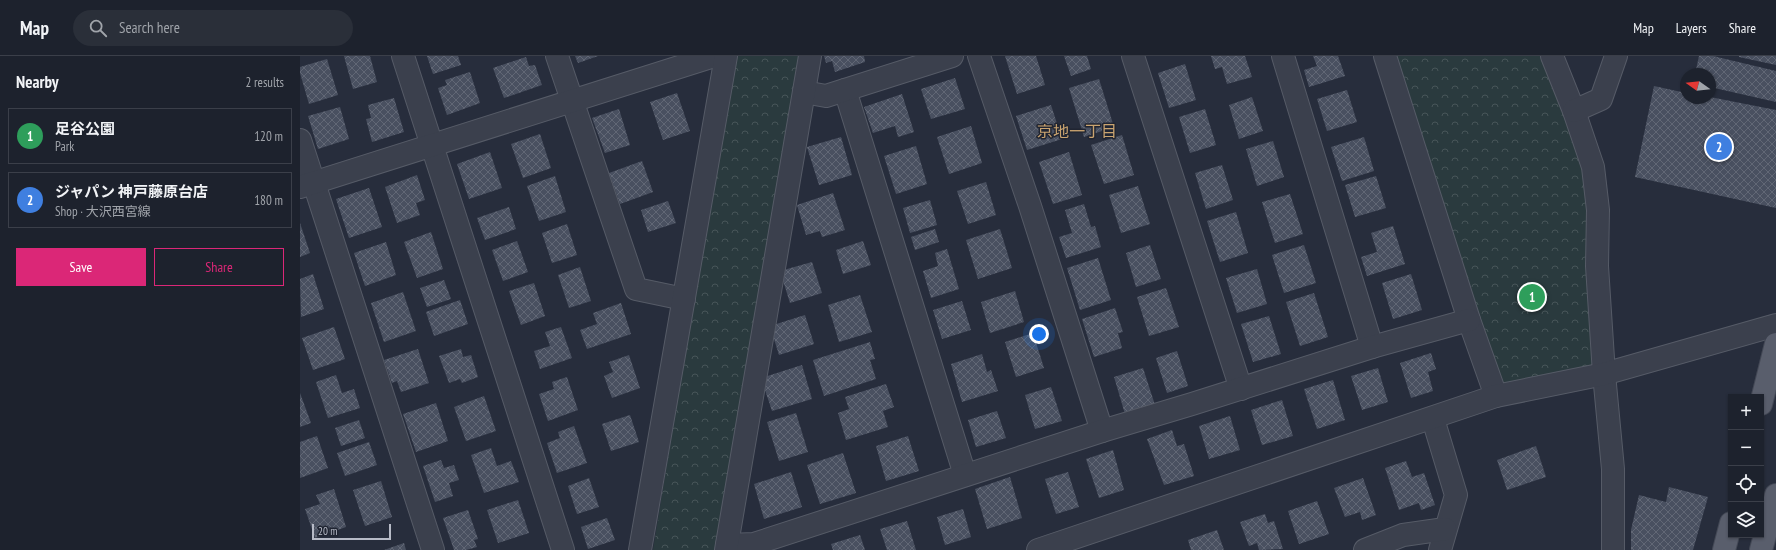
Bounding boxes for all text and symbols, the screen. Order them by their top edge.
search box [73,10,353,46]
text: Map [20,16,49,40]
icon: search [87,17,109,39]
text: Search here [119,18,180,37]
text: Map [1633,19,1654,37]
text: Layers [1676,19,1707,37]
text: Share [1729,19,1756,37]
north arrow [1680,68,1716,104]
text: Nearby [16,71,59,93]
text: 2 results [245,74,284,91]
text: 足谷公園 [55,119,115,138]
district label: 京地一丁目 [1037,121,1117,141]
text: 1 [27,128,33,145]
text: 120 m [254,128,283,145]
pin: 2 [1706,132,1732,162]
text: Park [55,138,74,155]
text: ジャパン 神戸藤原台店 [55,182,208,201]
text: 2 [27,192,33,209]
text: 180 m [254,192,283,209]
text: Shop · 大沢西宮線 [55,203,151,220]
button: Save [16,248,146,286]
button: Share [154,248,284,286]
pin: 1 [1519,282,1545,312]
your location [1029,324,1049,344]
map controls [1728,394,1764,538]
button: + [1728,394,1764,430]
button: − [1728,430,1764,466]
button: locate [1728,466,1764,502]
button: layers [1728,502,1764,538]
scale bar [312,522,391,541]
text: 20 m [318,524,337,538]

